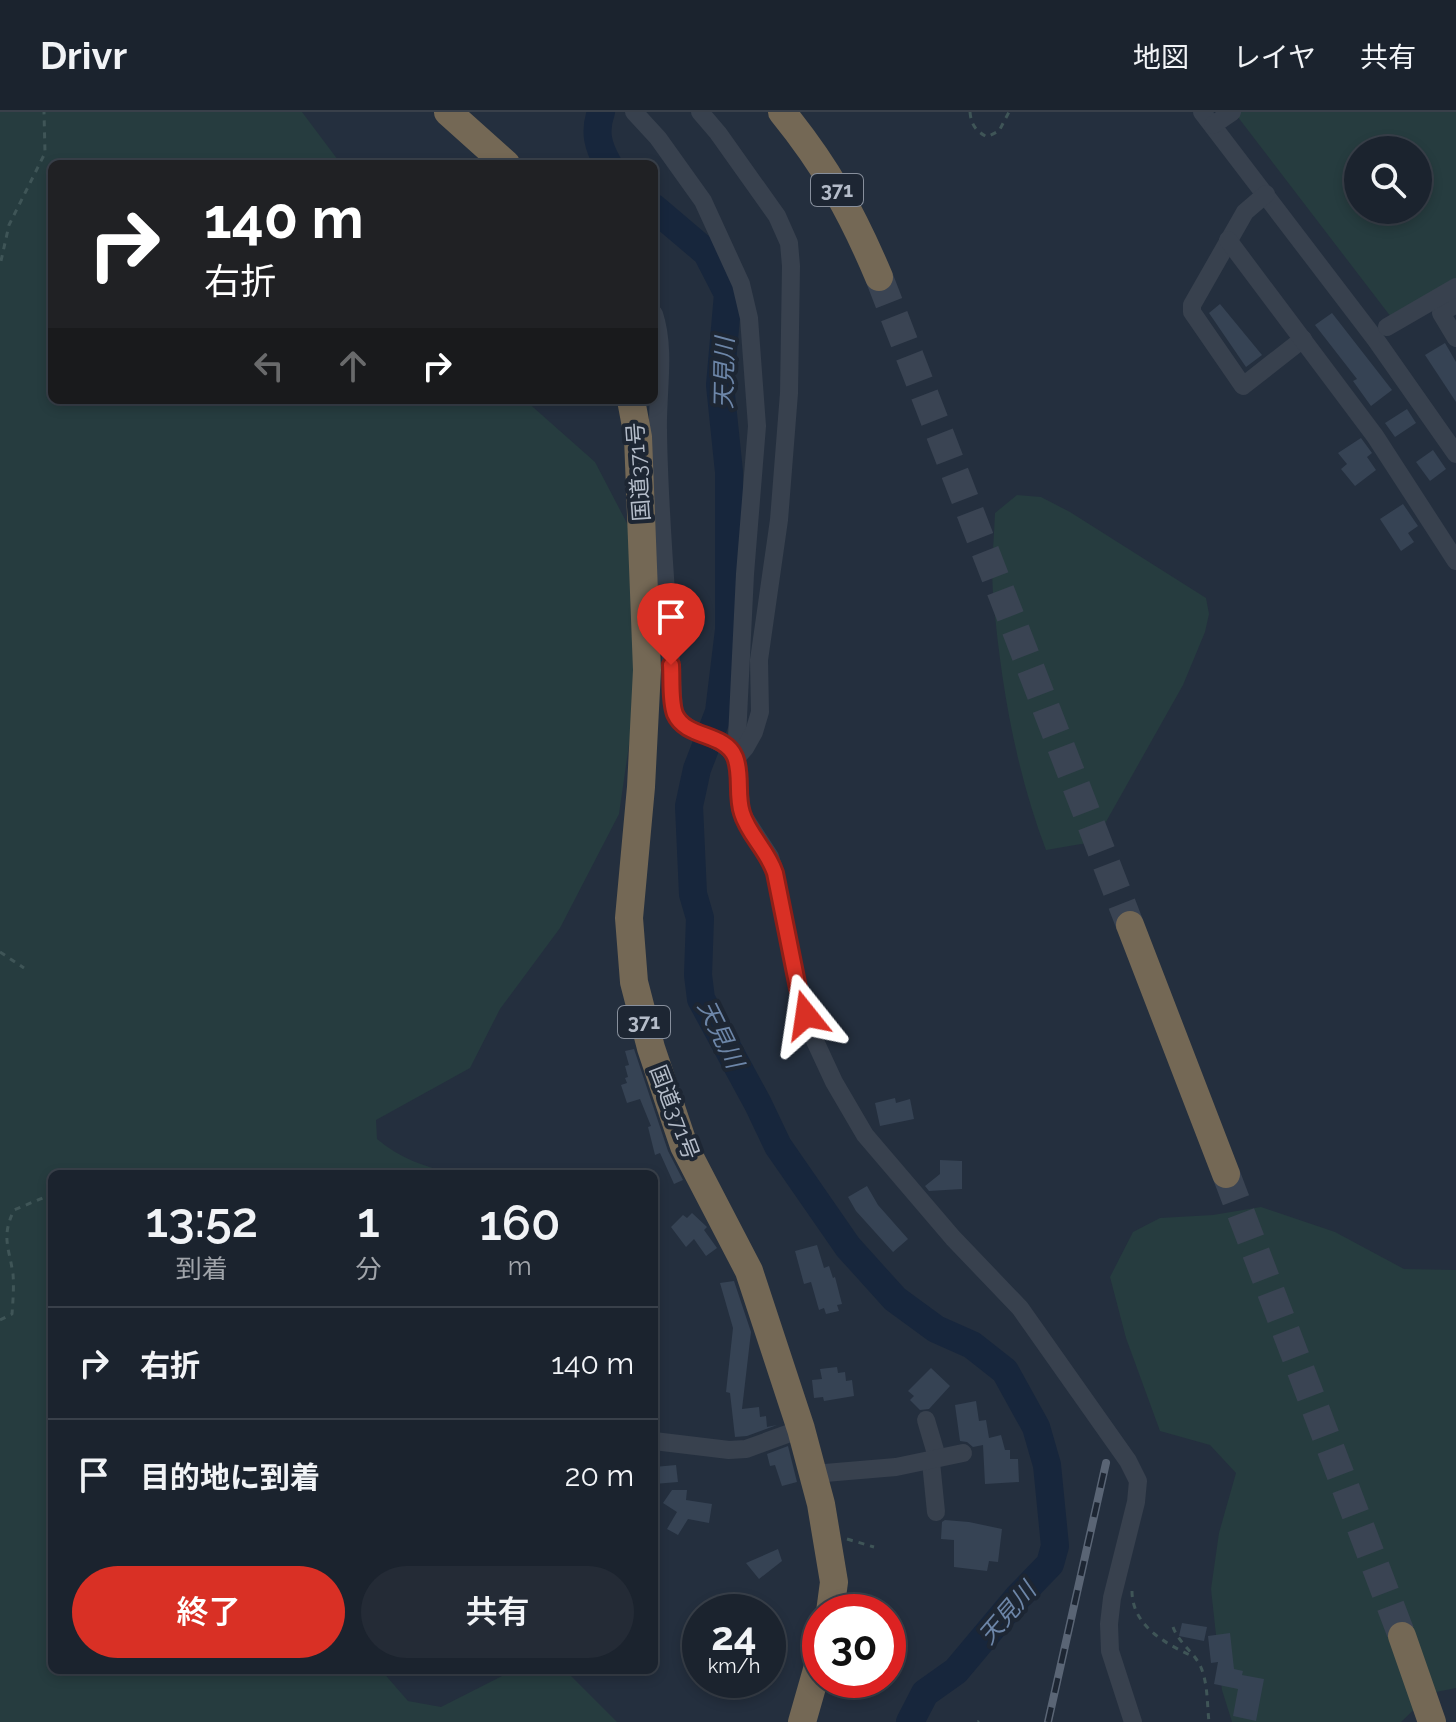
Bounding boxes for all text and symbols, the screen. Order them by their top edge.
text: Drivr [40,33,127,78]
text: 地図 [1133,41,1189,74]
text: レイヤ [1233,41,1316,74]
text: 共有 [1360,41,1416,74]
map controls [1344,136,1432,224]
button: search [1344,136,1432,224]
road number: 371 [811,174,863,206]
text: 140 m [204,185,364,251]
icon: right [72,192,176,296]
text: 右折 [204,260,276,302]
water label: 天見川 [709,334,739,409]
icon: left [247,344,291,388]
icon: ahead [331,344,375,388]
icon: right [415,344,459,388]
street label: 国道371号 [622,422,654,522]
pin [637,583,705,665]
icon: arrive [649,595,693,639]
position arrow [764,973,848,1057]
water label: 天見川 [692,995,751,1075]
road number: 371 [618,1006,670,1038]
street label: 国道371号 [645,1061,705,1163]
text: 13:52 [146,1192,258,1248]
text: 1 [357,1192,380,1248]
text: 160 [479,1195,560,1251]
text: m [508,1251,532,1281]
text: 到着 [176,1254,228,1284]
text: 分 [356,1254,382,1284]
icon: right [72,1341,116,1385]
text: 140 m [551,1346,634,1381]
text: 右折 [140,1348,200,1383]
icon: arrive [72,1453,116,1497]
text: 20 m [565,1458,634,1493]
text: 目的地に到着 [140,1460,320,1495]
button: 終了 [72,1566,345,1658]
button: 共有 [361,1566,634,1658]
water label: 天見川 [972,1574,1044,1650]
speed limit sign: 30 [802,1594,906,1698]
text: 24 [711,1612,757,1659]
text: km/h [708,1654,760,1678]

